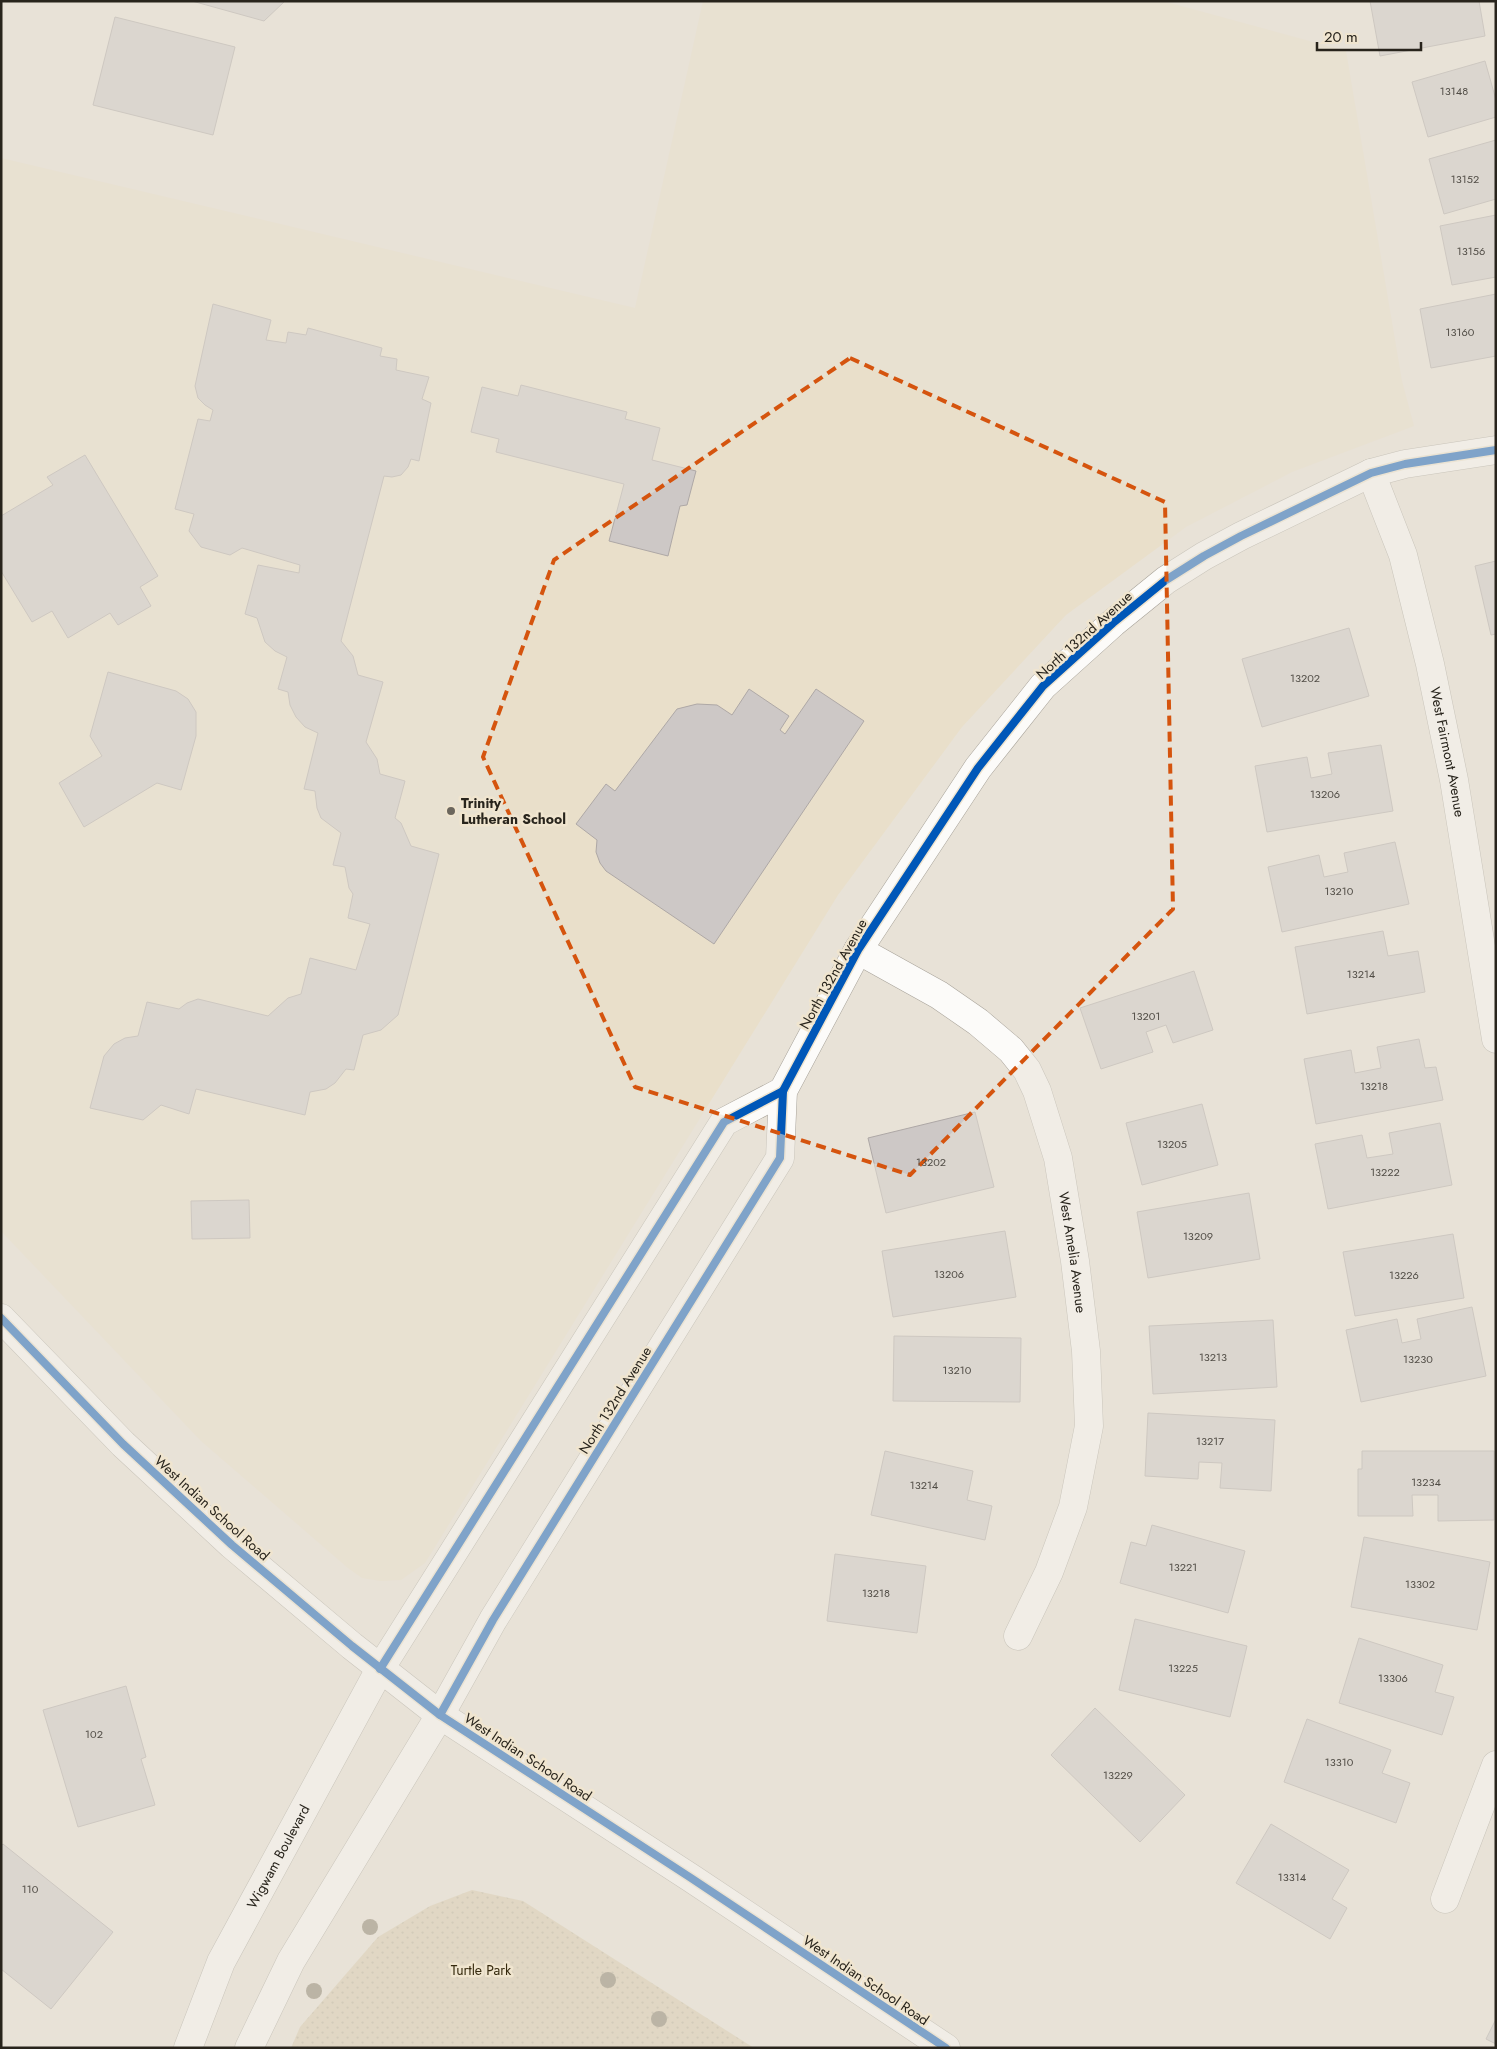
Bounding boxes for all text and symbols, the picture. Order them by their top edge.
scale bar [1317,20,1421,52]
text: 20 m [1324,26,1358,48]
house number: 13148 [1440,83,1468,99]
house number: 13152 [1451,171,1479,187]
house number: 13156 [1457,243,1485,259]
house number: 13160 [1446,324,1475,340]
street label: North 132nd Avenue [1032,586,1136,684]
house number: 13202 [1290,670,1320,686]
street label: West Fairmont Avenue [1425,685,1470,818]
house number: 13206 [1310,786,1340,802]
place label: Trinity Lutheran School [461,793,566,829]
marker: Trinity Lutheran School [445,805,457,817]
house number: 13210 [1325,883,1354,899]
street label: North 132nd Avenue [794,915,872,1033]
house number: 13214 [1347,966,1376,982]
house number: 13201 [1132,1008,1160,1024]
house number: 13218 [1360,1078,1388,1094]
house number: 13205 [1157,1136,1187,1152]
house number: 13202 [916,1154,946,1170]
house number: 13222 [1370,1164,1400,1180]
street label: West Amelia Avenue [1054,1190,1091,1314]
house number: 13209 [1183,1228,1213,1244]
house number: 13206 [934,1266,964,1282]
house number: 13226 [1389,1267,1419,1283]
street label: North 132nd Avenue [574,1342,656,1458]
house number: 13213 [1199,1349,1227,1365]
house number: 13230 [1403,1351,1433,1367]
house number: 13210 [943,1362,972,1378]
house number: 13217 [1196,1433,1224,1449]
street label: West Indian School Road [150,1451,274,1565]
house number: 13234 [1411,1474,1441,1490]
house number: 13214 [910,1477,939,1493]
house number: 13221 [1169,1559,1197,1575]
house number: 13302 [1405,1576,1435,1592]
house number: 13218 [862,1585,890,1601]
house number: 13225 [1168,1660,1198,1676]
house number: 13306 [1378,1670,1408,1686]
street label: West Indian School Road [460,1708,596,1806]
house number: 102 [85,1726,103,1742]
house number: 13310 [1325,1754,1354,1770]
house number: 13229 [1103,1767,1133,1783]
street label: Wigwam Boulevard [242,1801,315,1912]
house number: 13314 [1278,1869,1307,1885]
house number: 110 [22,1881,39,1897]
street label: West Indian School Road [799,1930,933,2030]
park label: Turtle Park [451,1960,512,1980]

